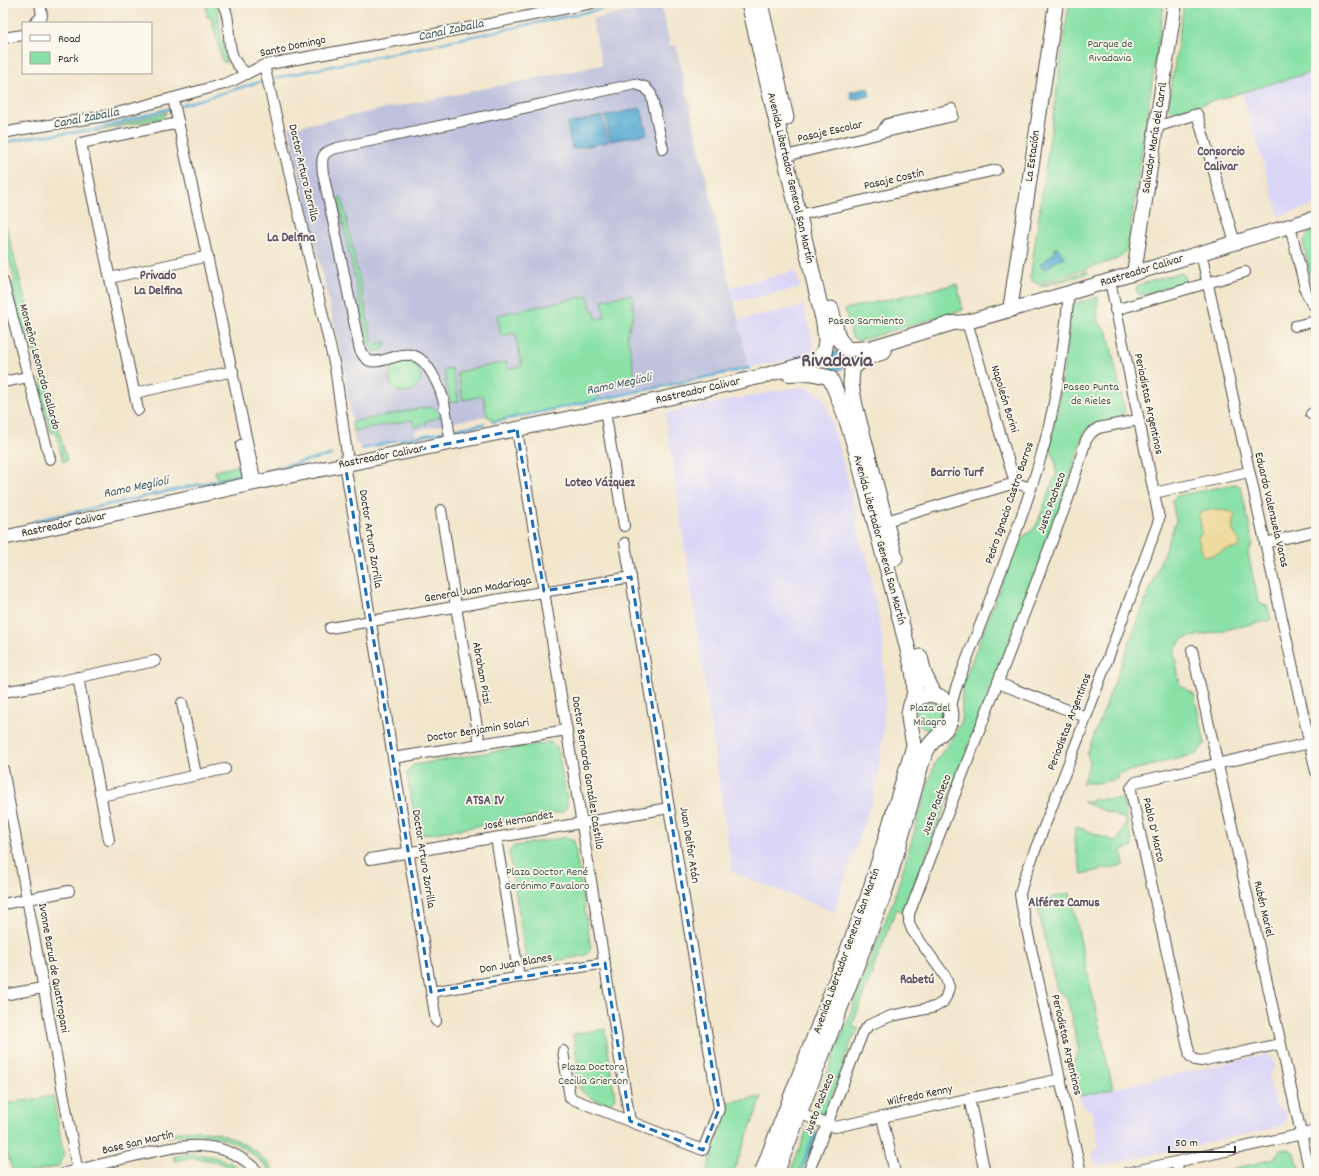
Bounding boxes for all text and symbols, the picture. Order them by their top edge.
water label: Canal Zaballa [416,15,486,47]
legend [22,22,152,74]
text: Road [58,31,80,48]
street label: Santo Domingo [258,32,328,62]
park label: Parque de Rivadavia [1088,36,1132,67]
text: Park [58,51,79,68]
street label: Salvador María del Carril [1138,81,1172,195]
street label: Avenida Libertador General San Martín [762,91,818,266]
water label: Canal Zaballa [52,103,121,135]
street label: Pasaje Escolar [796,116,865,148]
street label: Doctor Arturo Zorrilla [284,123,323,224]
street label: La Estación [1021,129,1045,183]
district label: Consorcio Calivar [1197,143,1245,177]
street label: Pasaje Costín [862,165,926,195]
district label: La Delfina [267,229,316,248]
street label: Rastreador Calivar [1098,250,1186,292]
district label: Privado La Delfina [134,267,183,301]
street label: Monseñor Leonardo Gallardo [14,302,64,432]
park label: Paseo Sarmiento [828,313,904,330]
district label: Rivadavia [801,348,873,376]
street label: Periodistas Argentinos [1129,352,1167,456]
street label: Napoleón Borini [986,363,1022,435]
water label: Ramo Meglioli [585,368,656,401]
street label: Rastreador Calivar [654,373,742,409]
park label: Paseo Punta de Rieles [1063,379,1119,410]
street label: Rastreador Calivar [337,440,425,474]
street label: Pedro Ignacio Castro Barros [981,440,1039,566]
street label: Eduardo Valenzuela Varas [1249,451,1293,569]
street label: Avenida Libertador General San Martín [848,453,910,627]
district label: Barrio Turf [930,464,985,483]
street label: Justo Pacheco [1033,470,1071,536]
water label: Ramo Meglioli [102,471,173,504]
district label: Loteo Vázquez [565,474,636,493]
street label: Doctor Arturo Zorrilla [354,489,386,590]
street label: Rastreador Calivar [20,508,108,542]
street label: General Juan Madariaga [423,572,533,608]
street label: Abraham Pizzi [467,641,495,705]
street label: Periodistas Argentinos [1044,671,1096,773]
street label: Doctor Bernardo González Castillo [566,695,608,851]
park label: Plaza del Milagro [910,700,950,731]
street label: Doctor Benjamin Solari [426,715,530,747]
street label: Justo Pacheco [918,772,956,838]
district label: ATSA IV [466,792,505,811]
street label: Pablo D' Marco [1137,796,1169,864]
street label: José Hernandez [482,806,555,836]
street label: Juan Delfor Atán [675,806,703,885]
street label: Doctor Arturo Zorrilla [407,809,439,910]
park label: Plaza Doctor René Gerónimo Favaloro [505,864,589,895]
street label: Avenida Libertador General San Martín [809,865,885,1036]
street label: Rubén Mariel [1248,879,1278,939]
district label: Alférez Camus [1028,894,1100,913]
street label: Ivonne Barud de Quattropani [33,902,73,1034]
street label: Don Juan Blanes [478,949,554,979]
district label: Rabetú [900,971,934,990]
street label: Periodistas Argentinos [1046,993,1086,1097]
park label: Plaza Doctora Cecilia Grierson [558,1059,628,1090]
street label: Justo Pacheco [801,1071,839,1137]
street label: Wilfredo Kenny [886,1081,955,1111]
street label: Base San Martín [101,1126,176,1159]
scale bar [1169,1128,1235,1154]
text: 50 m [1175,1135,1198,1152]

